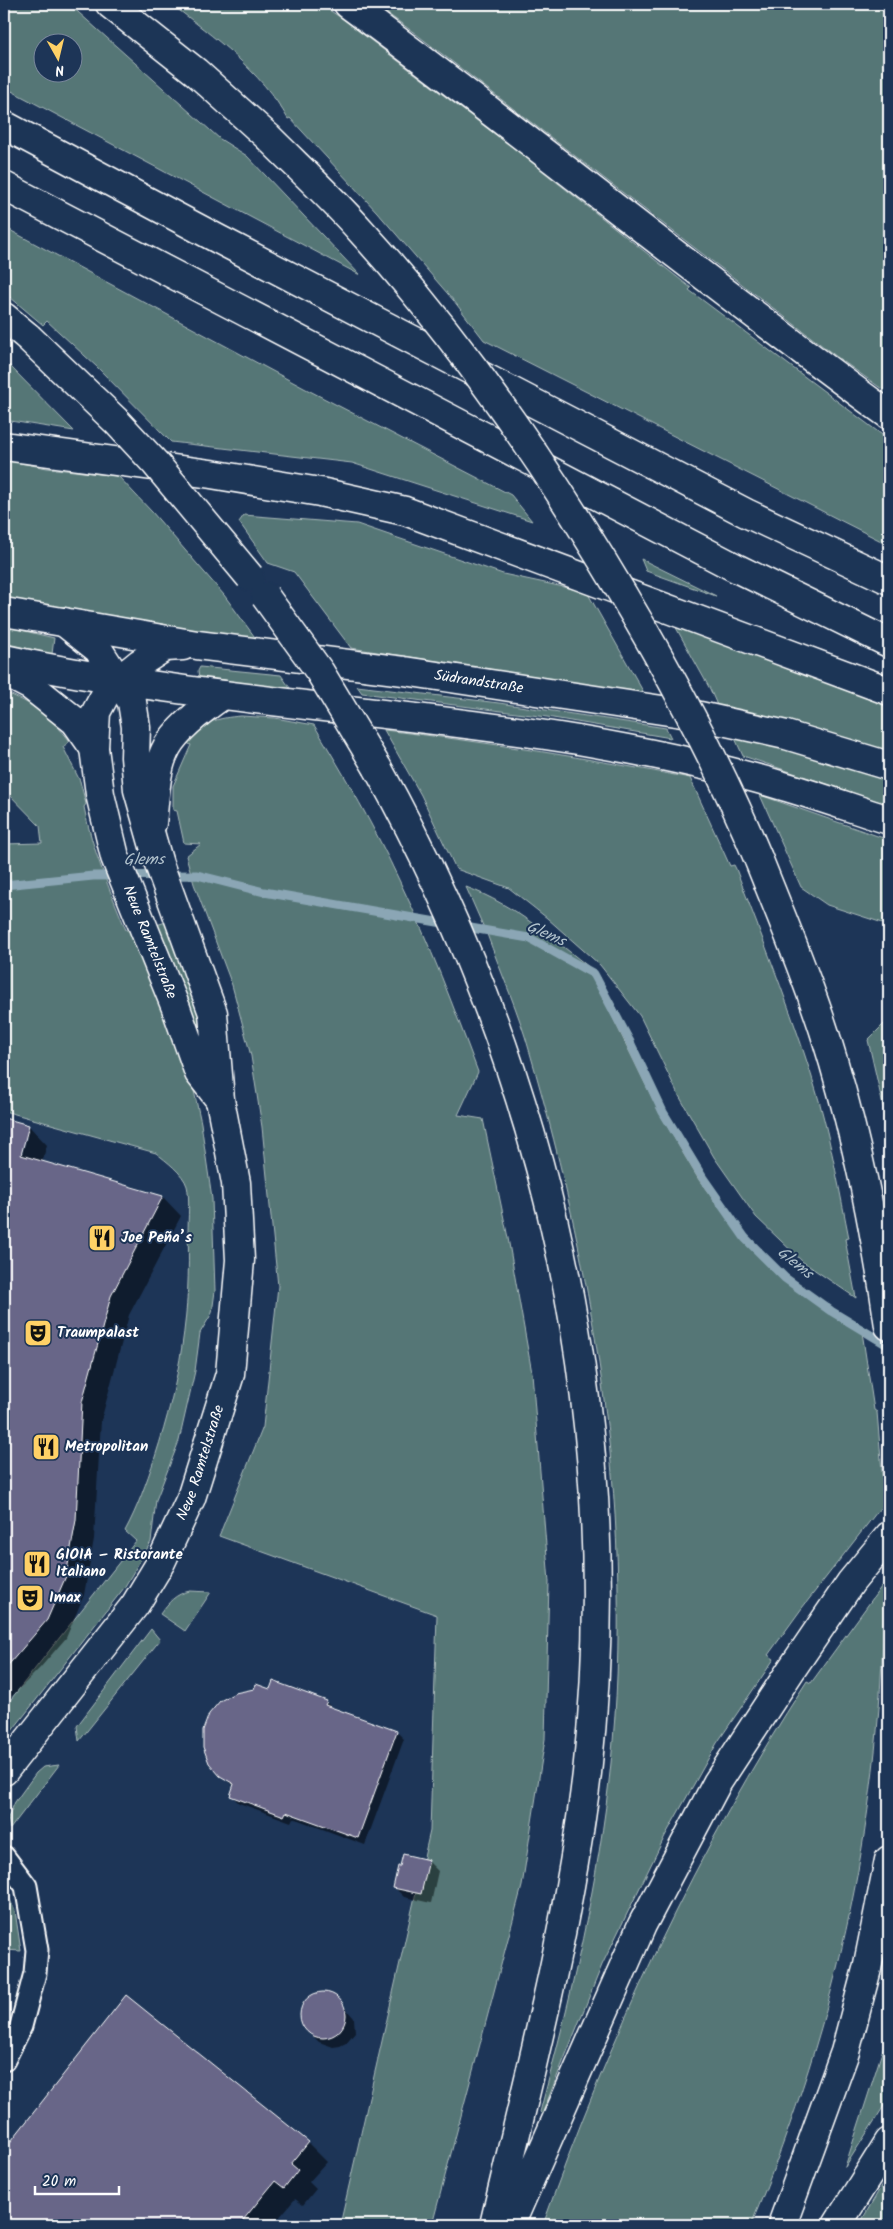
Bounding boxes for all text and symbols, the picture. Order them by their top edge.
north arrow [32,32,82,82]
text: N [54,58,66,81]
street label: Südrandstraße [432,664,525,701]
water label: Glems [124,847,167,873]
street label: Neue Ramtelstraße [116,882,183,1003]
water label: Glems [522,914,572,955]
restaurant icon: Joe Peña’s [87,1223,117,1253]
place label: Joe Peña’s [121,1226,192,1250]
water label: Glems [771,1241,820,1287]
theatre icon: Traumpalast [23,1318,53,1348]
place label: Traumpalast [57,1321,139,1345]
street label: Neue Ramtelstraße [170,1402,232,1525]
restaurant icon: Metropolitan [31,1432,61,1462]
place label: Metropolitan [65,1435,148,1459]
place label: GIOIA – Ristorante Italiano [56,1543,184,1584]
restaurant icon: GIOIA – Ristorante Italiano [22,1549,52,1579]
theatre icon: Imax [15,1583,45,1613]
place label: Imax [49,1586,82,1610]
scale bar [35,2164,119,2196]
text: 20 m [42,2170,76,2194]

